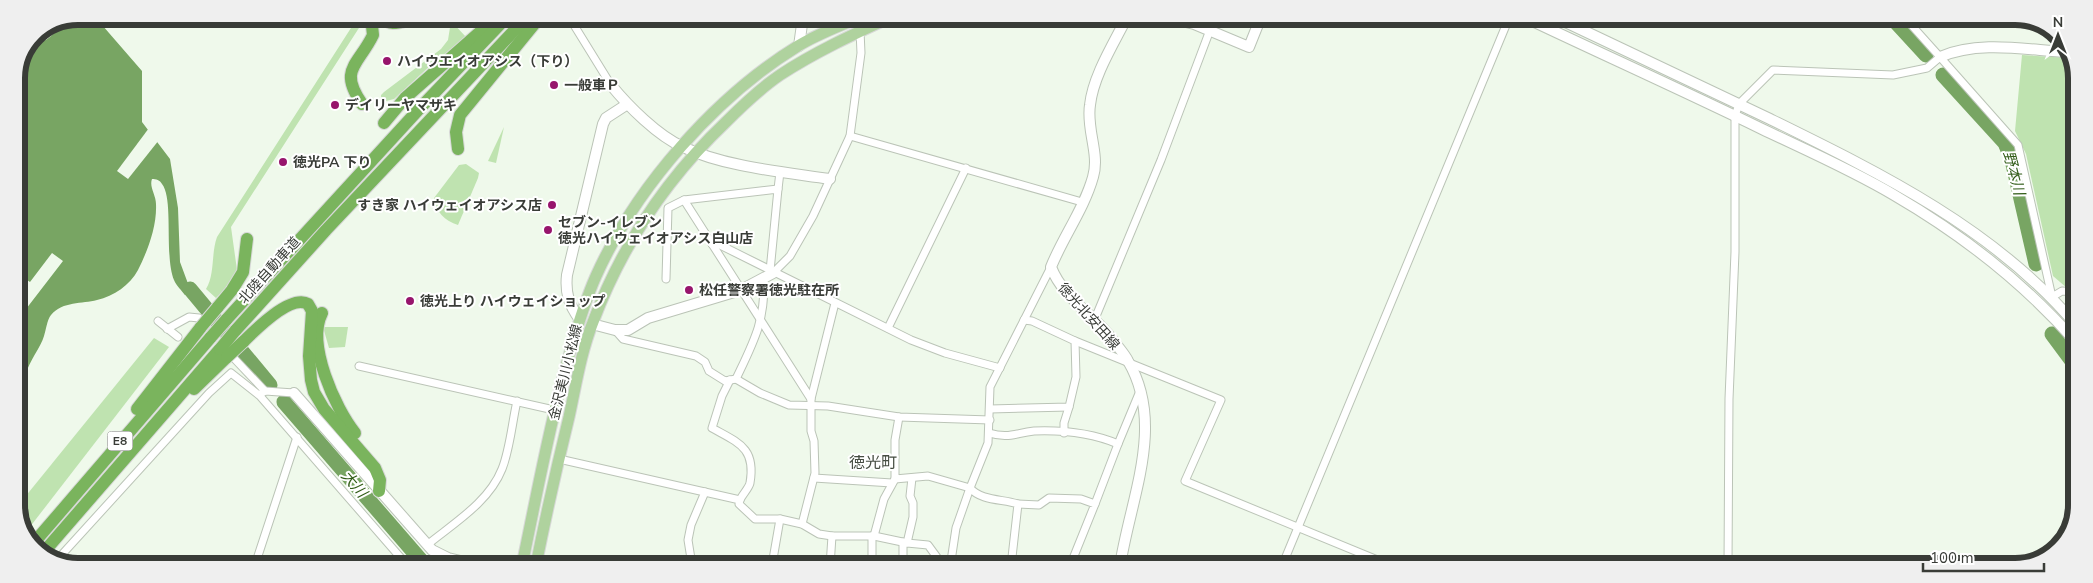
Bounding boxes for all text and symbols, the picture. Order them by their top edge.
north arrow [2033,10,2083,60]
text: N [2053,13,2063,32]
place label: ハイウエイオアシス（下り） [397,52,578,71]
marker: ハイウエイオアシス（下り） [381,55,393,67]
place label: 一般車Ｐ [564,76,620,95]
marker: 一般車Ｐ [548,79,560,91]
place label: デイリーヤマザキ [345,96,457,115]
marker: デイリーヤマザキ [329,99,341,111]
water label: 野本川 [1999,149,2030,199]
place label: 徳光PA 下り [293,153,371,172]
marker: 徳光PA 下り [277,156,289,168]
place label: すき家 ハイウェイオアシス店 [357,196,542,215]
marker: すき家 ハイウェイオアシス店 [546,199,558,211]
place label: セブン-イレブン 徳光ハイウェイオアシス白山店 [558,213,753,248]
marker: セブン-イレブン 徳光ハイウェイオアシス白山店 [542,224,554,236]
street label: 北陸自動車道 [234,233,305,308]
street label: 徳光北安田線 [1053,279,1124,354]
place label: 松任警察署徳光駐在所 [699,281,839,300]
marker: 松任警察署徳光駐在所 [683,284,695,296]
place label: 徳光上り ハイウェイショップ [420,292,606,311]
marker: 徳光上り ハイウェイショップ [404,295,416,307]
street label: 金沢美川小松線 [544,322,587,422]
road number: E8 [108,432,132,451]
district label: 徳光町 [849,452,897,474]
water label: 大川 [337,466,373,503]
scale bar [1923,540,2044,572]
text: 100 m [1930,548,1974,568]

